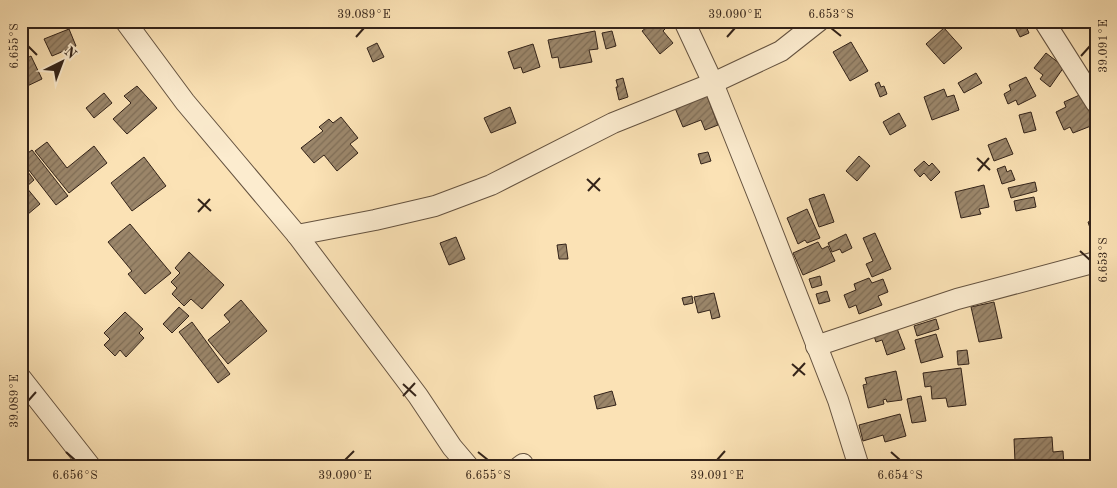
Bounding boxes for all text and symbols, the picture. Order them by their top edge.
text: 6.653°S [808,8,854,21]
text: 39.089°E [337,9,391,21]
text: 39.090°E [708,9,762,21]
text: 39.091°E [1098,19,1110,73]
text: 6.655°S [8,23,21,69]
north arrow [38,38,88,88]
text: N [61,44,79,62]
text: 6.653°S [1097,237,1110,283]
text: 39.089°E [9,374,21,428]
text: 6.656°S [52,469,98,482]
text: 6.655°S [465,469,511,482]
text: 6.654°S [877,469,923,482]
text: 39.090°E [318,470,372,482]
text: 39.091°E [690,470,744,482]

